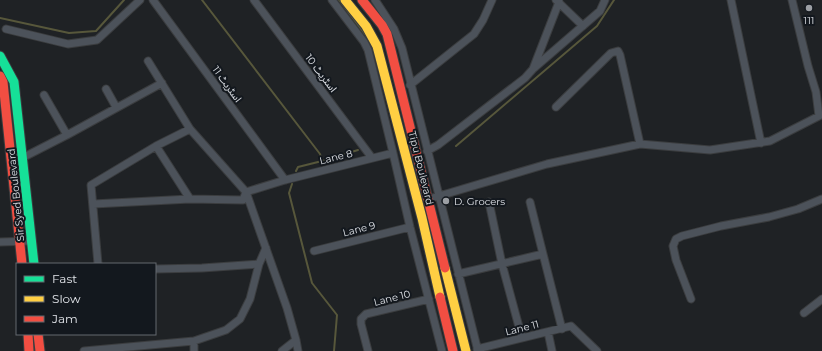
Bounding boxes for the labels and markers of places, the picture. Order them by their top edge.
marker: 111 [804,3,814,13]
place label: 111 [804,14,814,27]
place label: D. Grocers [454,195,505,208]
marker: D. Grocers [441,196,451,206]

